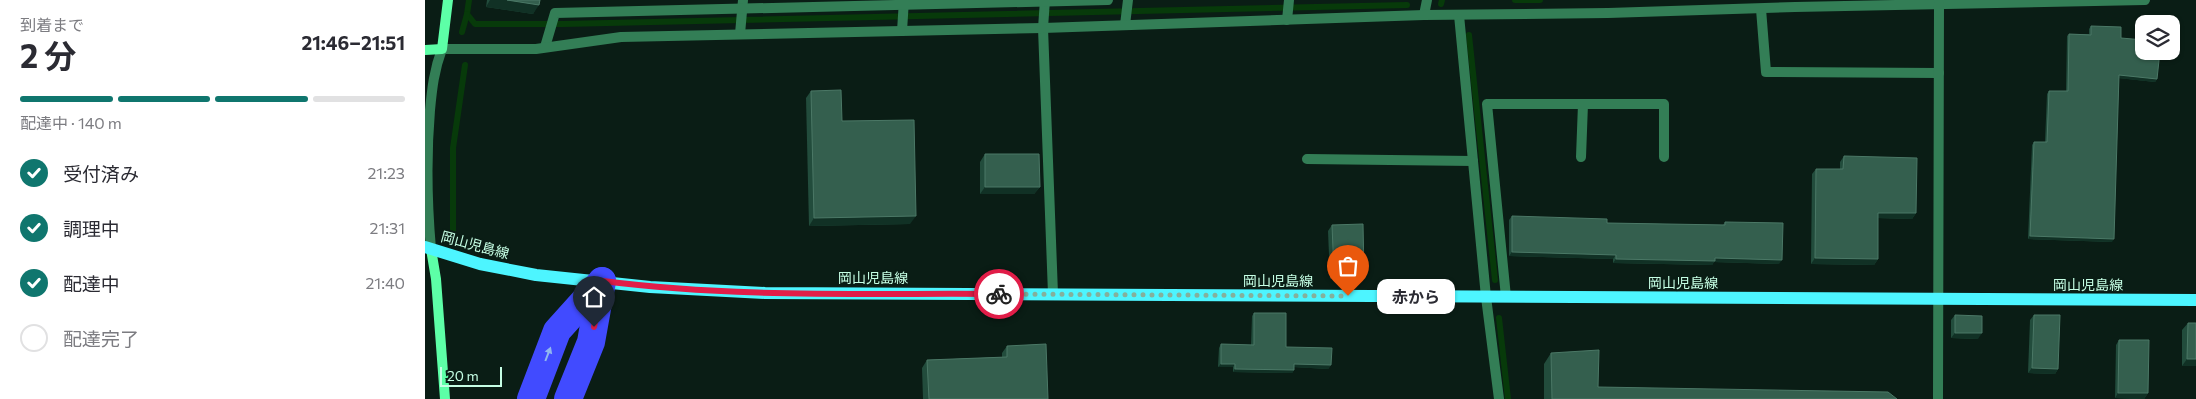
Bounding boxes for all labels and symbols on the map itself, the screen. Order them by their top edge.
street label: 岡山児島線 [439,227,511,262]
pin [1327,245,1369,296]
street label: 岡山児島線 [838,269,908,286]
courier [974,269,1024,319]
street label: 岡山児島線 [1243,272,1313,289]
street label: 岡山児島線 [1648,274,1718,291]
pin [573,276,615,327]
street label: 岡山児島線 [2053,276,2123,293]
callout: 赤から [1378,278,1455,314]
one-way arrow [545,346,552,361]
scale bar [440,364,503,387]

